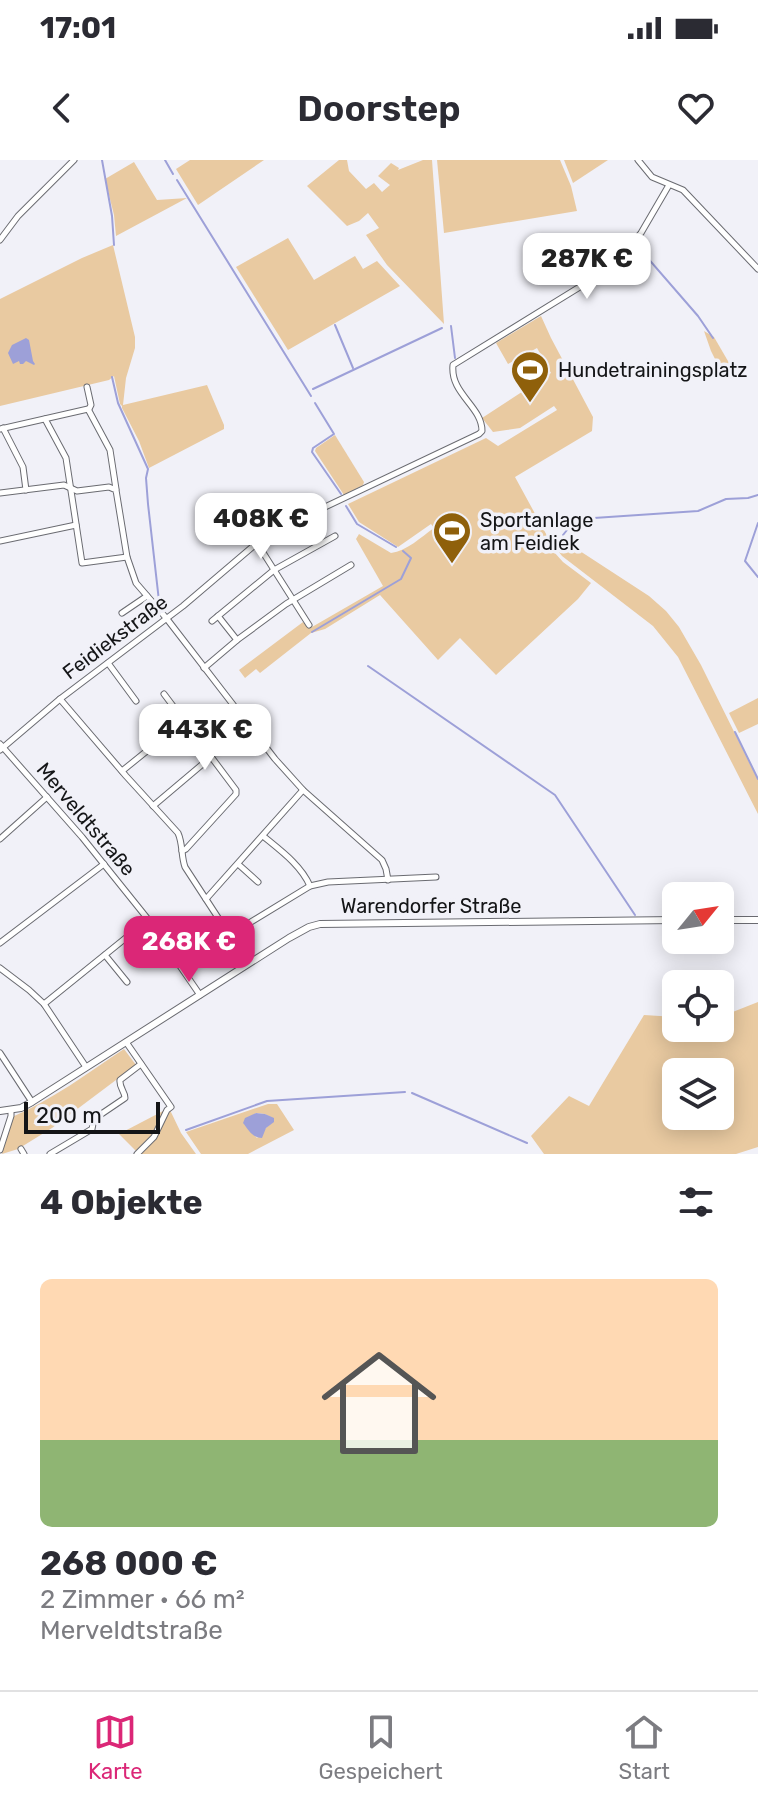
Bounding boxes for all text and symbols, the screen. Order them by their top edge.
text: 17:01 [40,10,116,46]
icon: back [40,86,84,130]
icon: heart [674,86,718,130]
text: Doorstep [297,87,461,130]
pin: 287K € [522,233,652,301]
text: 287K € [541,243,633,274]
sports icon: Hundetrainingsplatz [509,349,551,404]
place label: Hundetrainingsplatz [558,358,748,382]
pin: 408K € [196,493,326,561]
text: 408K € [213,503,309,534]
place label: Sportanlage am Feidiek [480,508,593,555]
sports icon: Sportanlage am Feidiek [431,510,473,565]
street label: Feidiekstraße [58,590,172,684]
pin: 443K € [140,704,270,772]
text: 443K € [157,714,253,745]
street label: Merveldtstraße [32,757,140,881]
north arrow [662,882,734,954]
map controls [662,882,734,1130]
street label: Warendorfer Straße [341,894,521,918]
pin: 268K € [124,916,254,984]
text: 268K € [142,926,236,957]
button: locate [662,970,734,1042]
button: layers [662,1058,734,1130]
scale bar [24,1098,160,1134]
text: 200 m [36,1102,102,1129]
icon: filters [674,1180,718,1224]
text: 4 Objekte [40,1182,203,1223]
icon: home [307,1331,451,1475]
text: 268 000 € [40,1543,218,1584]
text: 2 Zimmer · 66 m² [40,1584,245,1615]
text: Merveldtstraße [40,1615,223,1646]
tab: Karte [88,1710,142,1785]
tab: Gespeichert [318,1710,443,1785]
tab: Start [619,1710,670,1785]

